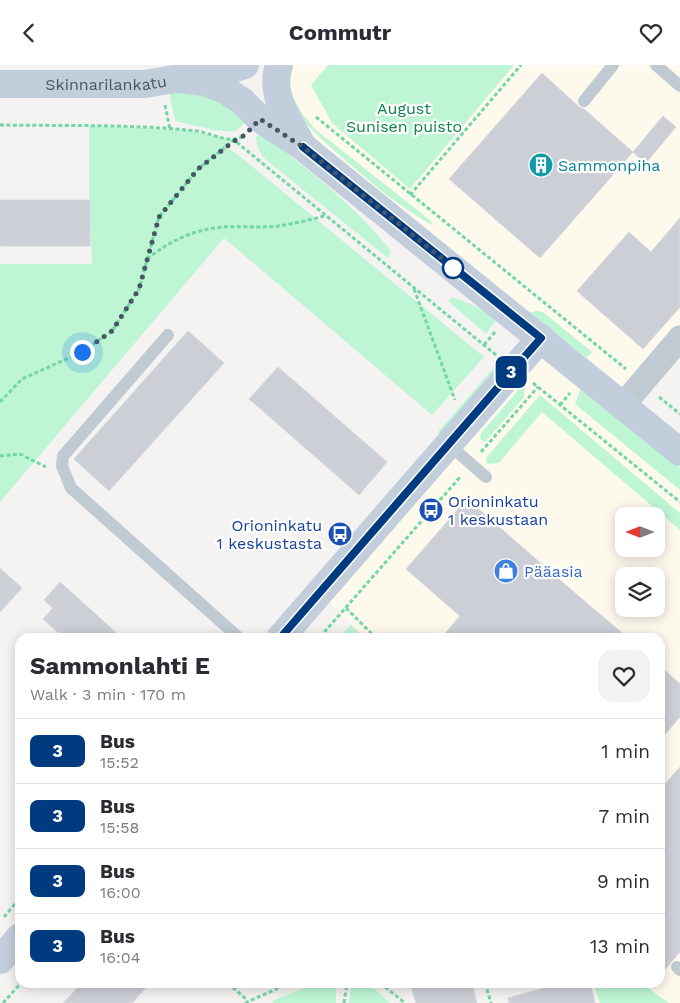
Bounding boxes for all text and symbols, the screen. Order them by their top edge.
icon: back [15,19,43,47]
icon: heart [637,19,665,47]
text: Commutr [289,20,391,45]
street label: Skinnarilankatu [45,71,168,94]
park label: August Sunisen puisto [346,99,462,136]
building icon: Sammonpiha [528,152,554,178]
place label: Sammonpiha [558,156,660,175]
unlabelled marker [442,257,464,279]
your location [70,340,95,365]
line badge: 3 [495,356,527,388]
text: 3 [506,361,516,382]
place label: Orioninkatu 1 keskustaan [448,492,548,529]
bus stop icon: Orioninkatu 1 keskustaan [418,497,444,523]
north arrow [615,507,665,557]
map controls [615,507,665,617]
place label: Orioninkatu 1 keskustasta [217,516,322,553]
bus stop icon: Orioninkatu 1 keskustasta [327,521,353,547]
shop icon: Pääasia [493,558,519,584]
place label: Pääasia [524,562,583,581]
button: layers [615,567,665,617]
button: heart [598,650,650,702]
text: Sammonlahti E [30,652,210,680]
text: Walk · 3 min · 170 m [30,685,186,704]
text: Bus [100,730,135,753]
text: 3 [52,740,63,761]
text: 1 min [601,740,650,763]
text: 15:52 [100,753,139,772]
text: Bus [100,795,135,818]
text: 3 [52,805,63,826]
text: 7 min [599,805,650,828]
text: 15:58 [100,818,139,837]
text: Bus [100,860,135,883]
text: 3 [52,870,63,891]
text: 9 min [597,870,650,893]
text: 16:00 [100,883,141,902]
text: Bus [100,925,135,948]
text: 3 [52,935,63,956]
text: 13 min [590,935,650,958]
text: 16:04 [100,948,140,967]

